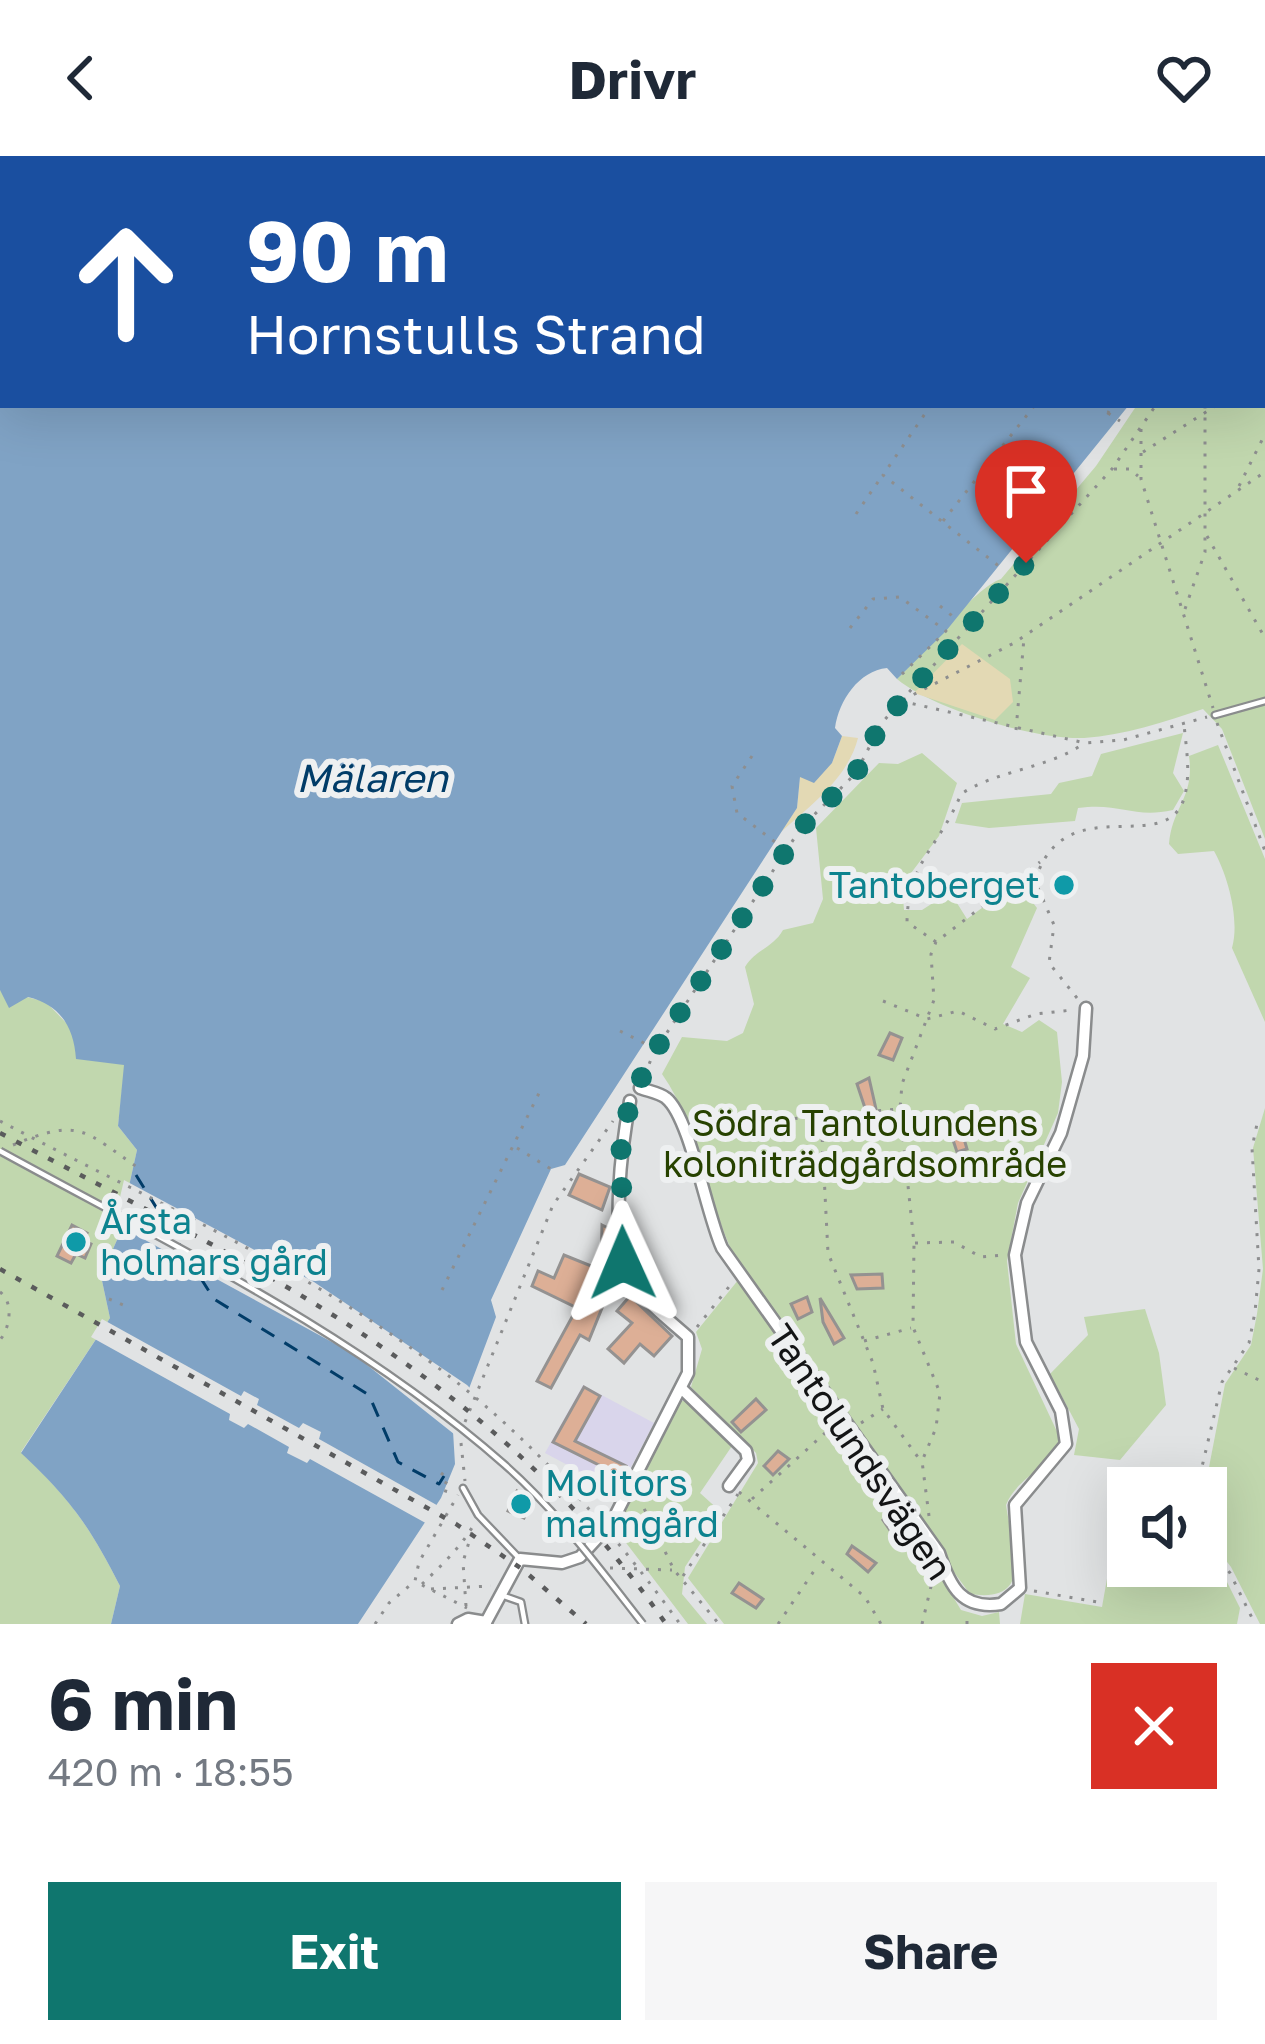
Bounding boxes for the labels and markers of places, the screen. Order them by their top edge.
pin [975,440,1077,563]
place label: Tantoberget [829,863,1040,906]
marker: Tantoberget [1051,872,1077,898]
place label: Årsta holmars gård [100,1198,328,1283]
marker: Årsta holmars gård [63,1229,89,1255]
place label: Molitors malmgård [545,1461,719,1545]
marker: Molitors malmgård [508,1491,534,1517]

